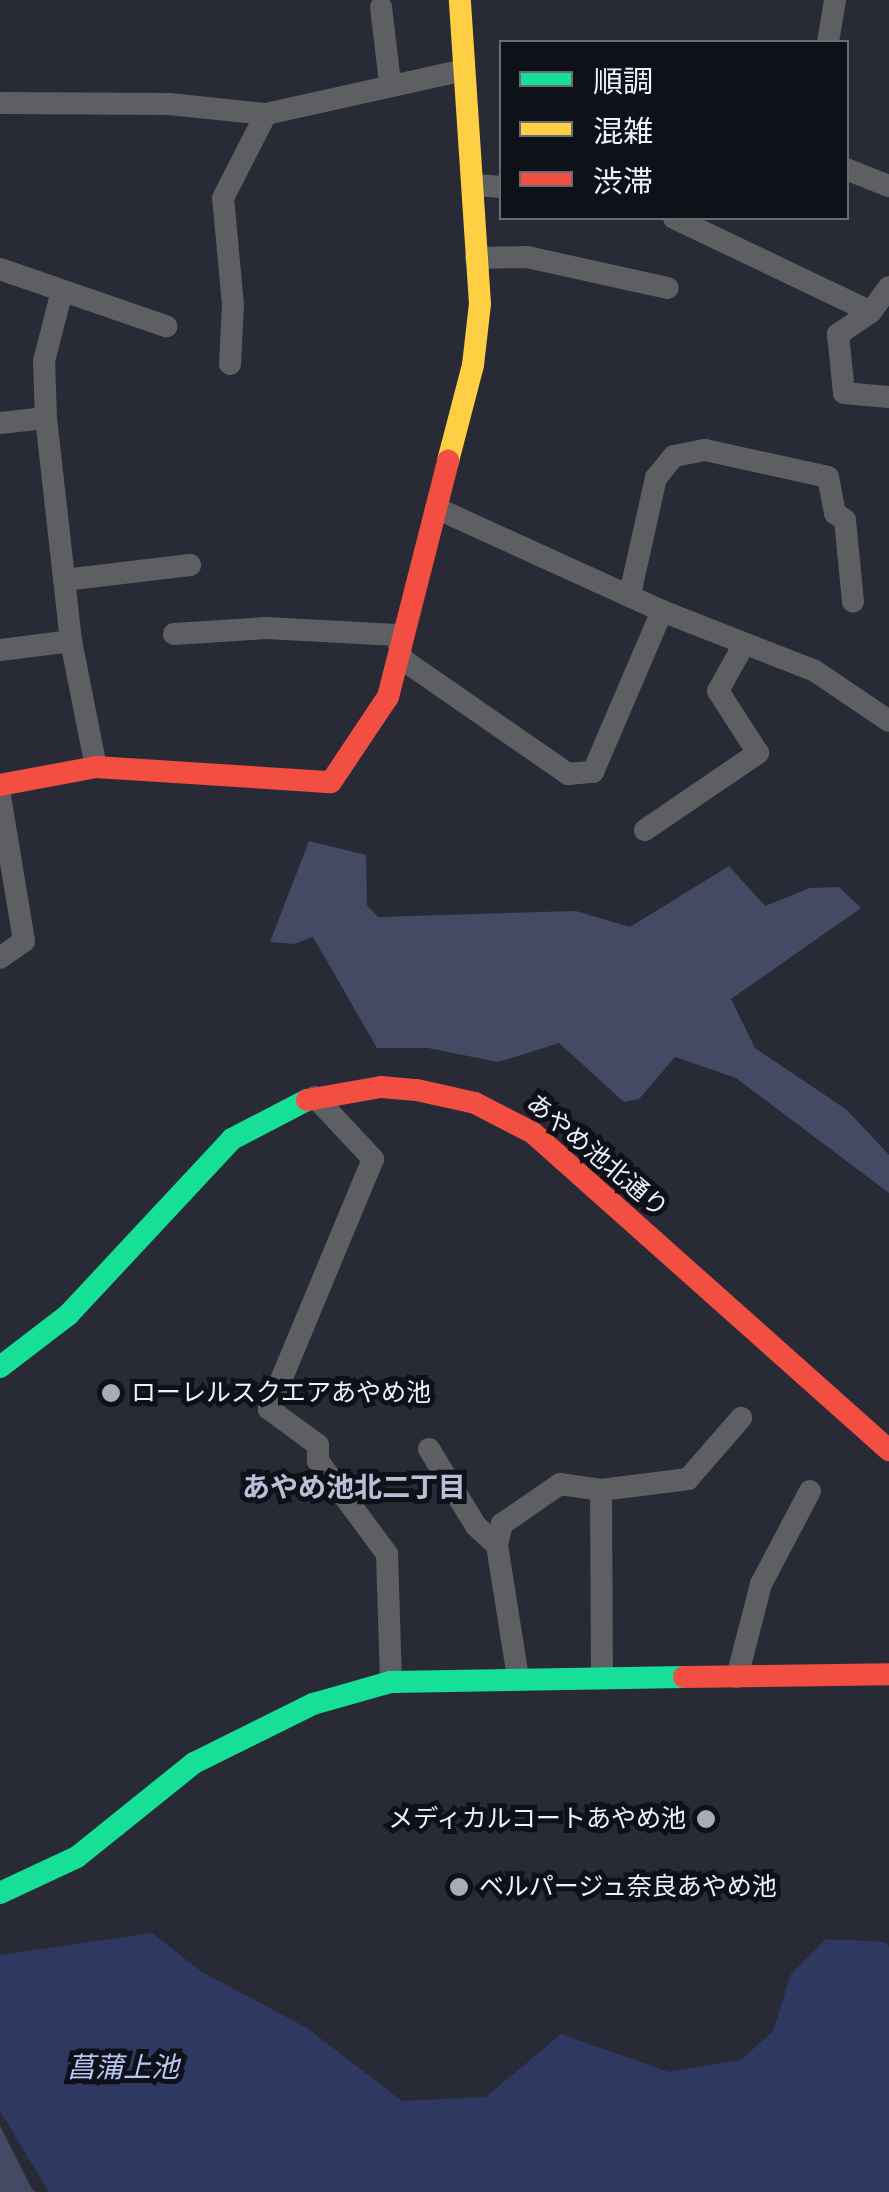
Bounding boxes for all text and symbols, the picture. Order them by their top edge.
legend [499,40,849,220]
text: 順調 [593,64,653,99]
text: 混雑 [593,114,653,149]
text: 渋滞 [593,164,653,199]
street label: あやめ池北通り [520,1088,674,1224]
place label: ローレルスクエアあやめ池 [131,1378,431,1408]
marker: ローレルスクエアあやめ池 [100,1382,122,1404]
district label: あやめ池北二丁目 [242,1471,466,1505]
place label: メディカルコートあやめ池 [386,1804,686,1834]
marker: メディカルコートあやめ池 [695,1808,717,1830]
place label: ベルパージュ奈良あやめ池 [479,1872,779,1902]
marker: ベルパージュ奈良あやめ池 [448,1876,470,1898]
water label: 菖蒲上池 [67,2051,179,2085]

